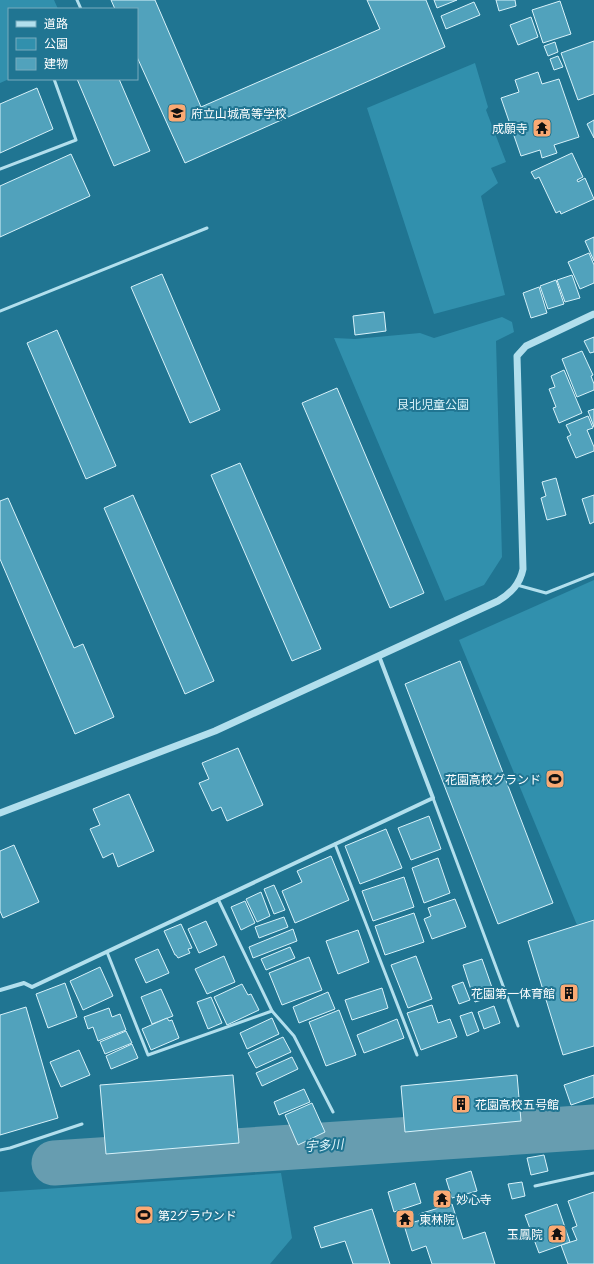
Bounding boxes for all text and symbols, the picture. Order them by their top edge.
legend [8,8,138,80]
text: 道路 [44,15,68,32]
text: 公園 [44,35,68,52]
text: 建物 [44,55,68,72]
school or university icon: 府立山城高等学校 [166,102,188,124]
place label: 府立山城高等学校 [191,105,287,122]
temple icon: 成願寺 [531,117,553,139]
place label: 成願寺 [492,120,528,137]
park label: 艮北児童公園 [397,396,469,413]
sports icon: 花園高校グランド [544,768,566,790]
place label: 花園高校グランド [445,771,541,788]
building icon: 花園第一体育館 [558,982,580,1004]
place label: 花園第一体育館 [471,985,555,1002]
building icon: 花園高校五号館 [450,1093,472,1115]
place label: 花園高校五号館 [475,1096,559,1113]
water label: 宇多川 [304,1135,346,1155]
temple icon: 妙心寺 [431,1188,453,1210]
place label: 妙心寺 [456,1191,492,1208]
sports icon: 第2グラウンド [133,1204,155,1226]
place label: 第2グラウンド [158,1207,237,1224]
temple icon: 東林院 [394,1208,416,1230]
place label: 東林院 [419,1211,455,1228]
temple icon: 玉鳳院 [546,1223,568,1245]
place label: 玉鳳院 [507,1226,543,1243]

